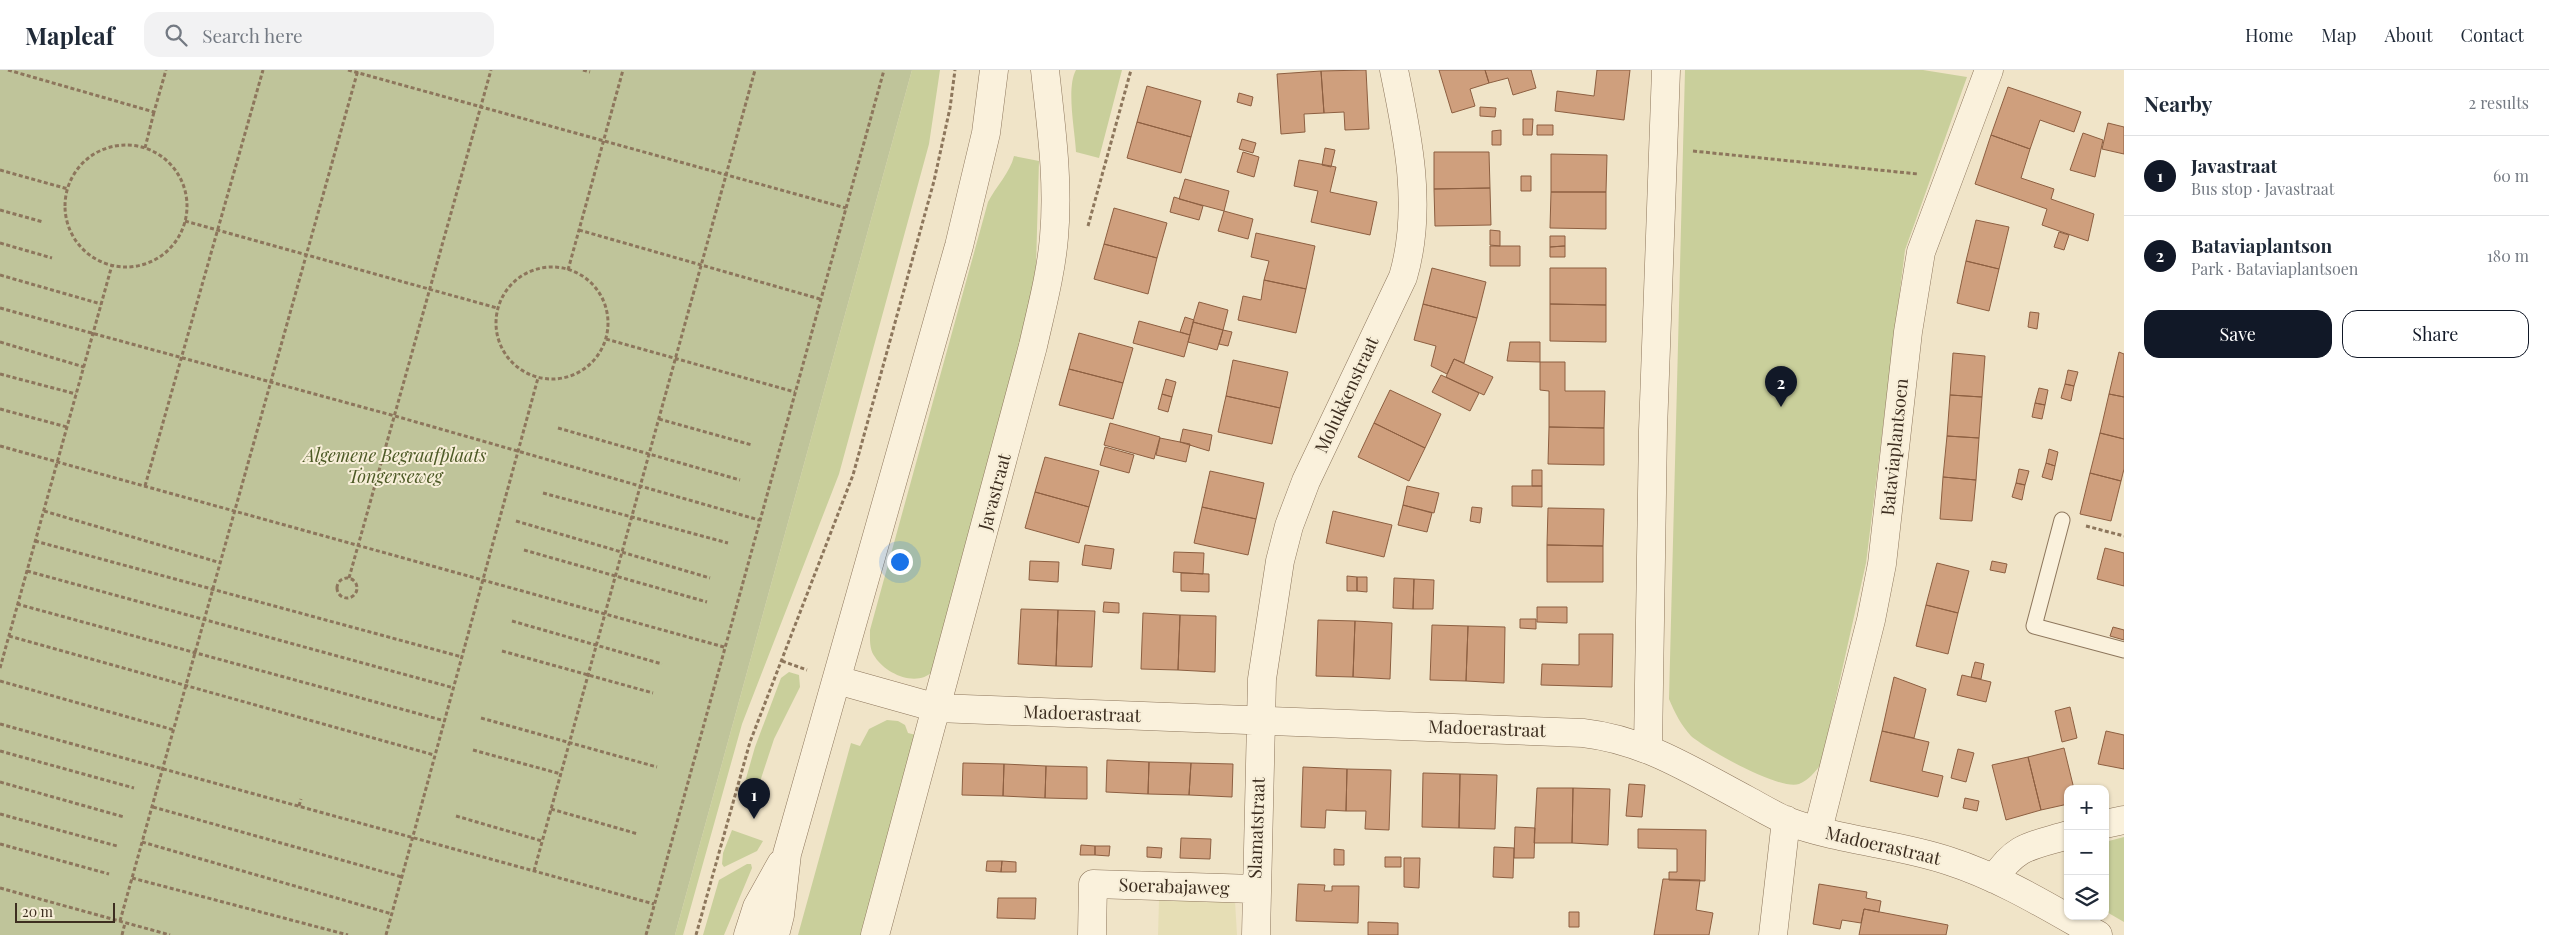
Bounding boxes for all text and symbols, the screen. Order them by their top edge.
search box [144,12,494,57]
text: Mapleaf [25,19,114,51]
icon: search [162,21,190,49]
text: Search here [202,22,303,48]
text: Home [2245,23,2293,47]
text: Map [2321,23,2356,47]
text: About [2384,23,2433,47]
text: Contact [2461,23,2524,47]
text: Nearby [2144,89,2213,117]
text: 2 results [2469,92,2529,113]
text: Javastraat [2191,152,2277,178]
text: 1 [2157,165,2163,186]
text: 60 m [2493,165,2529,186]
text: Bus stop · Javastraat [2191,178,2334,199]
text: Bataviaplantson [2191,232,2332,258]
text: 2 [2156,245,2164,266]
text: 180 m [2487,245,2529,266]
text: Park · Bataviaplantsoen [2191,258,2358,279]
button: Save [2144,310,2332,358]
button: Share [2342,310,2529,358]
street label: Molukkenstraat [1309,332,1384,457]
pin: 2 [1765,366,1797,407]
street label: Bataviaplantsoen [1875,377,1913,517]
park label: Algemene Begraafplaats Tongerseweg [302,443,487,488]
street label: Javastraat [972,450,1016,534]
your location [887,549,913,575]
street label: Madoerastraat [1023,699,1142,727]
street label: Madoerastraat [1428,714,1547,742]
street label: Slamatstraat [1242,776,1270,879]
pin: 1 [738,778,770,819]
map controls [2064,785,2109,920]
button: + [2064,785,2109,830]
street label: Madoerastraat [1823,820,1944,870]
button: − [2064,830,2109,875]
street label: Soerabajaweg [1118,872,1230,900]
button: layers [2064,875,2109,920]
scale bar [15,900,115,923]
text: 20 m [22,902,53,921]

